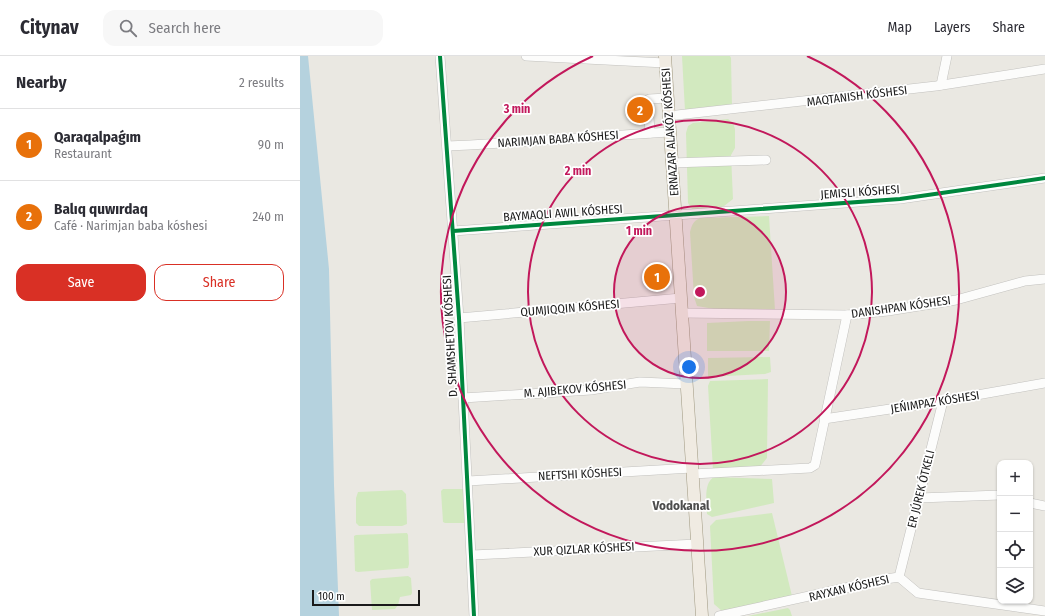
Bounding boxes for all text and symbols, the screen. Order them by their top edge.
search box [103,10,383,46]
text: Citynav [20,16,79,39]
icon: search [117,17,139,39]
text: Search here [149,19,221,37]
text: Map [888,19,912,36]
text: Layers [934,19,970,36]
text: Share [992,19,1025,36]
street label: ERNAZAR ALAKÓZ KÓSHESI [658,67,681,197]
text: Nearby [16,72,67,93]
text: 2 results [239,75,284,90]
street label: MAQTANISH KÓSHESI [806,82,908,109]
pin: 2 [627,95,653,125]
text: 3 min [503,102,530,116]
street label: NARIMJAN BABA KÓSHESI [497,127,619,150]
text: Qaraqalpaǵım [54,128,141,146]
text: 1 [26,137,32,152]
text: 90 m [258,137,284,152]
text: Restaurant [54,146,112,161]
text: 2 min [564,164,591,178]
street label: JEMISLI KÓSHESI [820,181,900,202]
text: Balıq quwırdaq [54,200,148,218]
street label: BAYMAQLI AWIL KÓSHESI [503,201,623,224]
text: 2 [26,209,32,224]
text: 240 m [252,209,284,224]
text: Café · Narimjan baba kóshesi [54,218,207,233]
text: 1 min [626,224,652,238]
pin: 1 [644,262,670,292]
button: Save [16,264,146,301]
button: Share [154,264,284,301]
street label: D. SHAMSHETOV KÓSHESI [439,275,460,397]
centre of rings [693,285,707,299]
street label: DANISHPAN KÓSHESI [850,292,952,321]
street label: QUMJIQQIN KÓSHESI [520,296,620,319]
your location [679,357,699,377]
street label: M. AJIBEKOV KÓSHESI [523,377,627,400]
street label: JEŃIMPAZ KÓSHESI [889,387,980,416]
street label: ER JÚREK ÓTKELI [904,448,937,529]
map controls [997,460,1033,604]
button: + [997,460,1033,496]
street label: NEFTSHI KÓSHESI [538,464,622,483]
button: − [997,496,1033,532]
district label: Vodokanal [651,498,710,513]
button: locate [997,532,1033,568]
street label: XUR QIZLAR KÓSHESI [533,538,635,559]
button: layers [997,568,1033,604]
street label: RAYXAN KÓSHESI [807,571,891,604]
scale bar [312,588,420,607]
text: 100 m [318,590,345,603]

